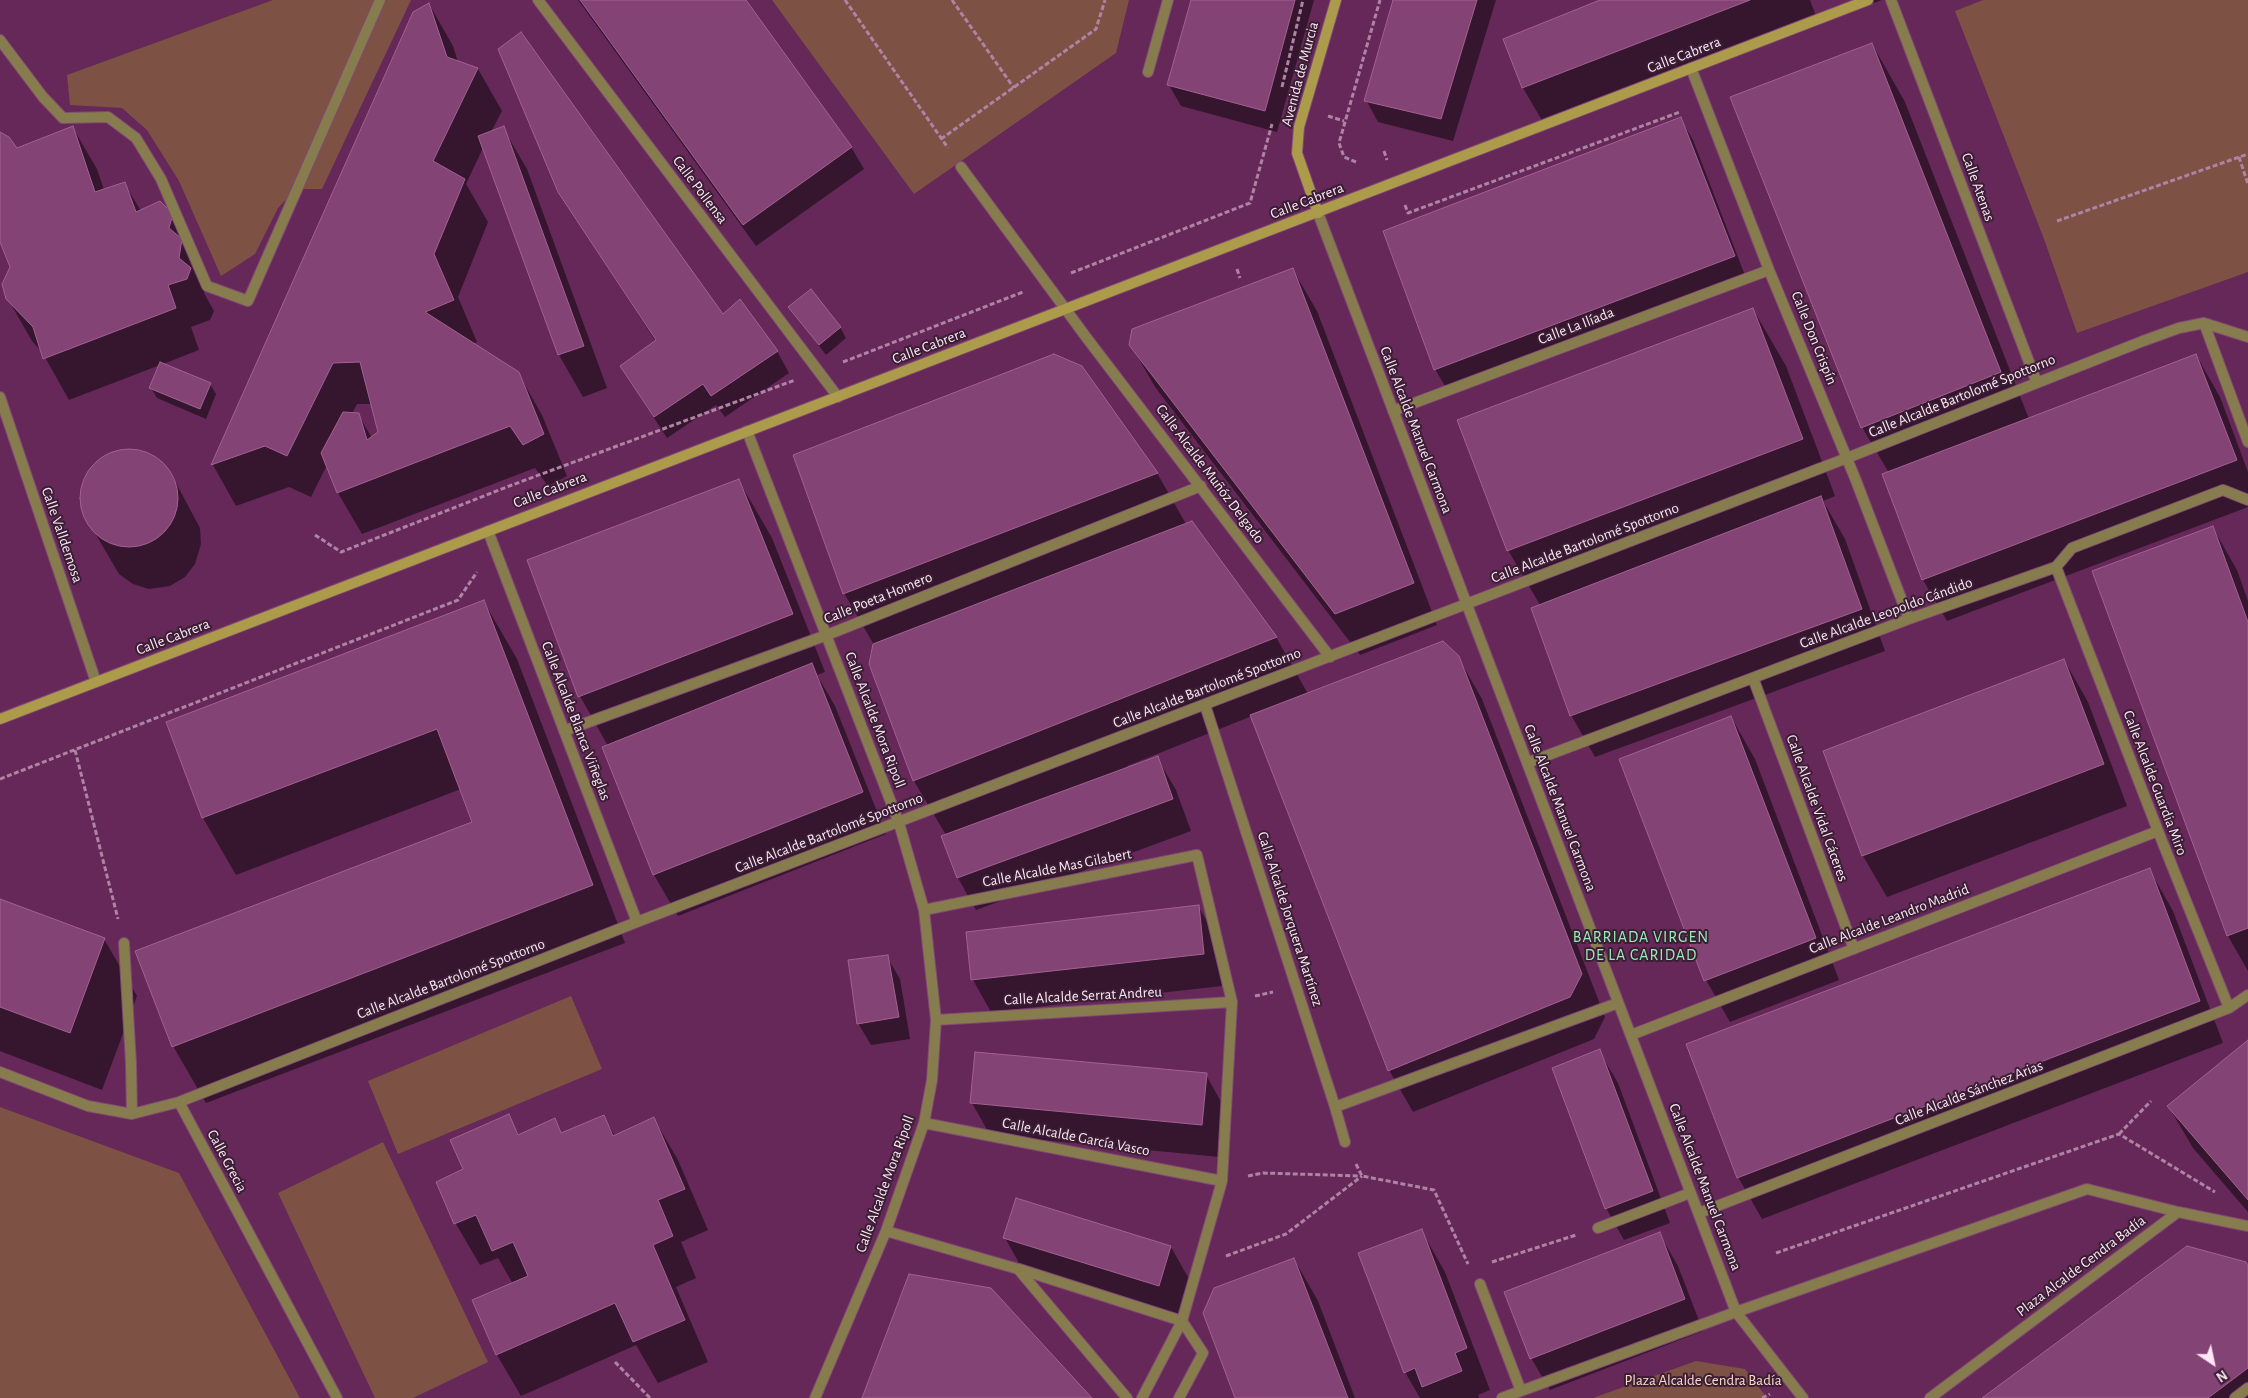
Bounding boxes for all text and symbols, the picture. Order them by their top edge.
street label: Avenida de Murcia [1277,20,1323,128]
street label: Calle Cabrera [1645,33,1723,77]
street label: Calle Atenas [1957,150,1999,224]
street label: Calle Pollensa [669,152,731,228]
street label: Calle Cabrera [1268,179,1346,223]
street label: Calle Don Crispín [1787,289,1841,387]
street label: Calle La Ilíada [1535,303,1617,349]
street label: Calle Cabrera [890,324,968,368]
street label: Calle Alcalde Manuel Carmona [1376,344,1456,516]
street label: Calle Alcalde Bartolomé Spottorno [1866,350,2058,442]
street label: Calle Alcalde Muñóz Delgado [1152,401,1268,547]
street label: Calle Cabrera [511,468,589,512]
street label: Calle Valldemosa [37,485,87,585]
street label: Calle Alcalde Bartolomé Spottorno [1488,499,1682,587]
street label: Calle Poeta Homero [821,568,935,628]
street label: Calle Alcalde Leopoldo Cándido [1797,573,1975,653]
street label: Calle Cabrera [134,615,212,659]
street label: Calle Alcalde Blanca Viñeglas [537,639,615,803]
street label: Calle Alcalde Bartolomé Spottorno [1110,644,1304,732]
street label: Calle Alcalde Mora Ripoll [841,649,909,791]
street label: Calle Alcalde Guardia Miro [2119,708,2191,858]
street label: Calle Alcalde Manuel Carmona [1520,722,1600,894]
street label: Calle Alcalde Vidal Cáceres [1782,732,1852,884]
street label: Calle Alcalde Bartolomé Spottorno [732,789,926,877]
street label: Calle Alcalde Jorquera Martínez [1253,829,1327,1009]
street label: Calle Alcalde Mas Gilabert [981,845,1133,891]
street label: Calle Alcalde Leandro Madrid [1806,880,1972,958]
district label: BARRIADA VIRGEN DE LA CARIDAD [1571,927,1711,965]
street label: Calle Alcalde Bartolomé Spottorno [354,935,548,1023]
street label: Calle Alcalde Serrat Andreu [1004,983,1162,1009]
street label: Calle Alcalde Sánchez Arias [1892,1056,2046,1130]
street label: Calle Alcalde Manuel Carmona [1665,1101,1745,1273]
street label: Calle Alcalde Mora Ripoll [852,1113,918,1255]
street label: Calle Alcalde García Vasco [1001,1114,1151,1160]
street label: Calle Grecia [203,1127,251,1195]
street label: Plaza Alcalde Cendra Badía [2013,1212,2149,1320]
north arrow [2188,1338,2238,1388]
text: N [2213,1367,2229,1384]
park label: Plaza Alcalde Cendra Badía [1624,1371,1782,1389]

